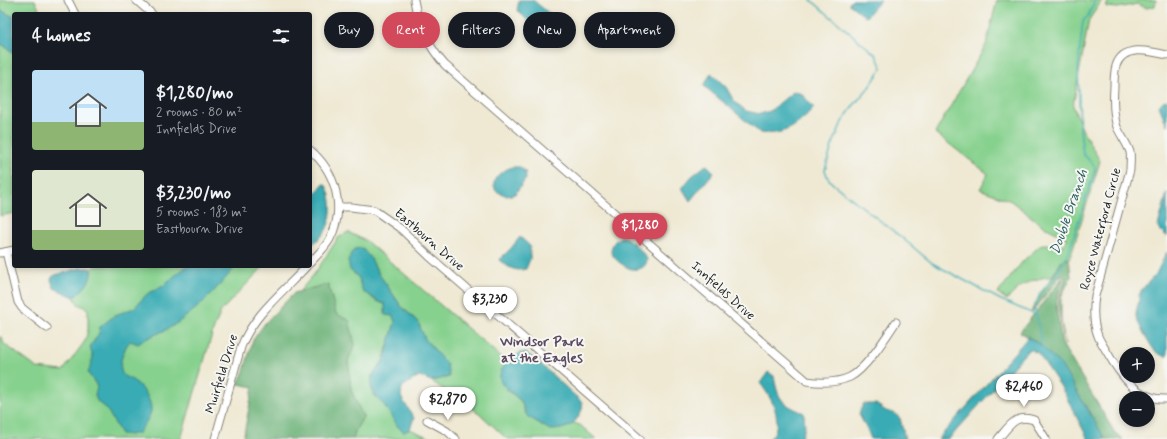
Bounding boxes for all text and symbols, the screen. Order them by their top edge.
chip: Buy [324,12,374,48]
chip: Rent [382,12,440,48]
chip: Filters [448,12,515,48]
chip: New [523,12,576,48]
chip: Apartment [584,12,675,48]
text: 4 homes [32,25,91,47]
icon: filters [270,25,292,47]
text: $1,280/mo [156,82,233,104]
icon: home [64,86,112,134]
text: 2 rooms · 80 m² [156,104,242,121]
text: Innfields Drive [156,121,237,138]
street label: Royce Waterford Circle [1076,166,1128,293]
water label: Double Branch [1046,167,1092,257]
text: $3,230/mo [156,182,231,204]
icon: home [64,186,112,234]
text: 5 rooms · 183 m² [156,204,247,221]
street label: Eastbourn Drive [391,205,468,275]
pin: $1,280 [607,213,673,247]
text: $1,280 [621,217,659,234]
text: Eastbourn Drive [156,221,243,238]
street label: Innfields Drive [687,258,759,324]
pin: $3,230 [457,287,523,321]
text: $3,230 [472,291,508,308]
street label: Muirfield Drive [202,332,242,416]
district label: Windsor Park at the Eagles [499,333,584,368]
map controls [1119,347,1155,427]
button: + [1119,347,1155,383]
pin: $2,460 [991,374,1057,408]
text: $2,460 [1005,378,1043,395]
pin: $2,870 [415,387,481,421]
text: $2,870 [429,391,467,408]
button: − [1119,391,1155,427]

